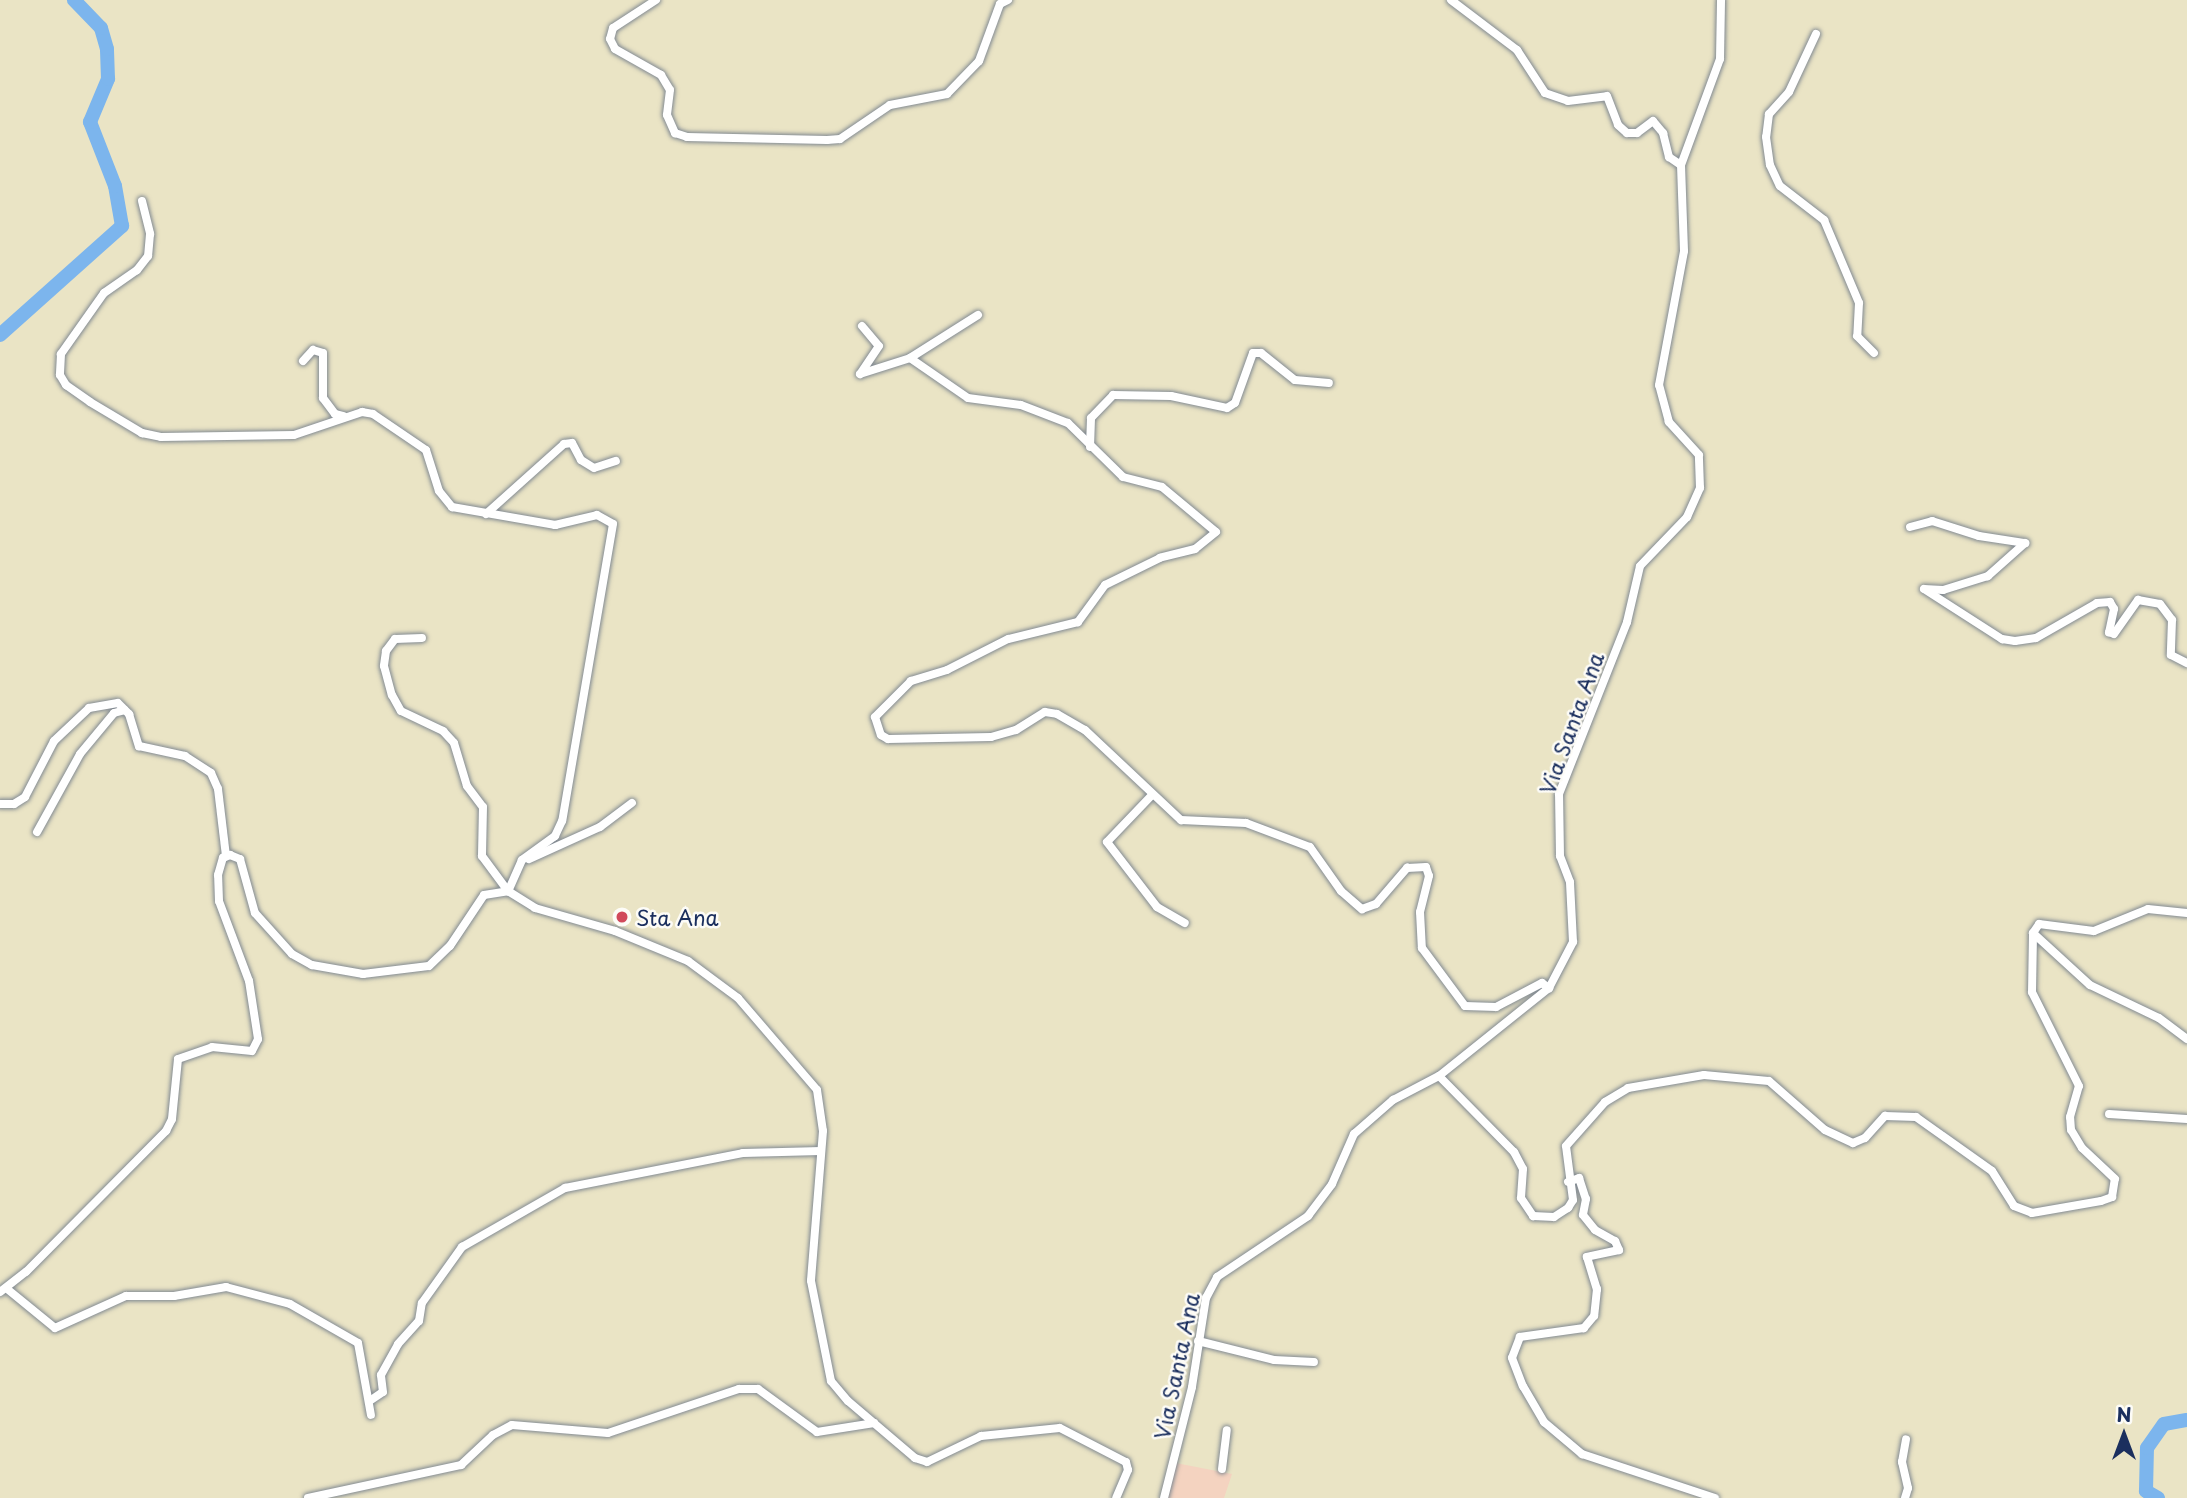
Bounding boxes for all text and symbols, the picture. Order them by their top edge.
street label: Via Santa Ana [1534,649,1608,797]
place label: Sta Ana [636,904,719,930]
marker: Sta Ana [614,909,630,925]
street label: Via Santa Ana [1148,1291,1204,1441]
north arrow [2089,1400,2159,1470]
text: N [2116,1400,2132,1428]

